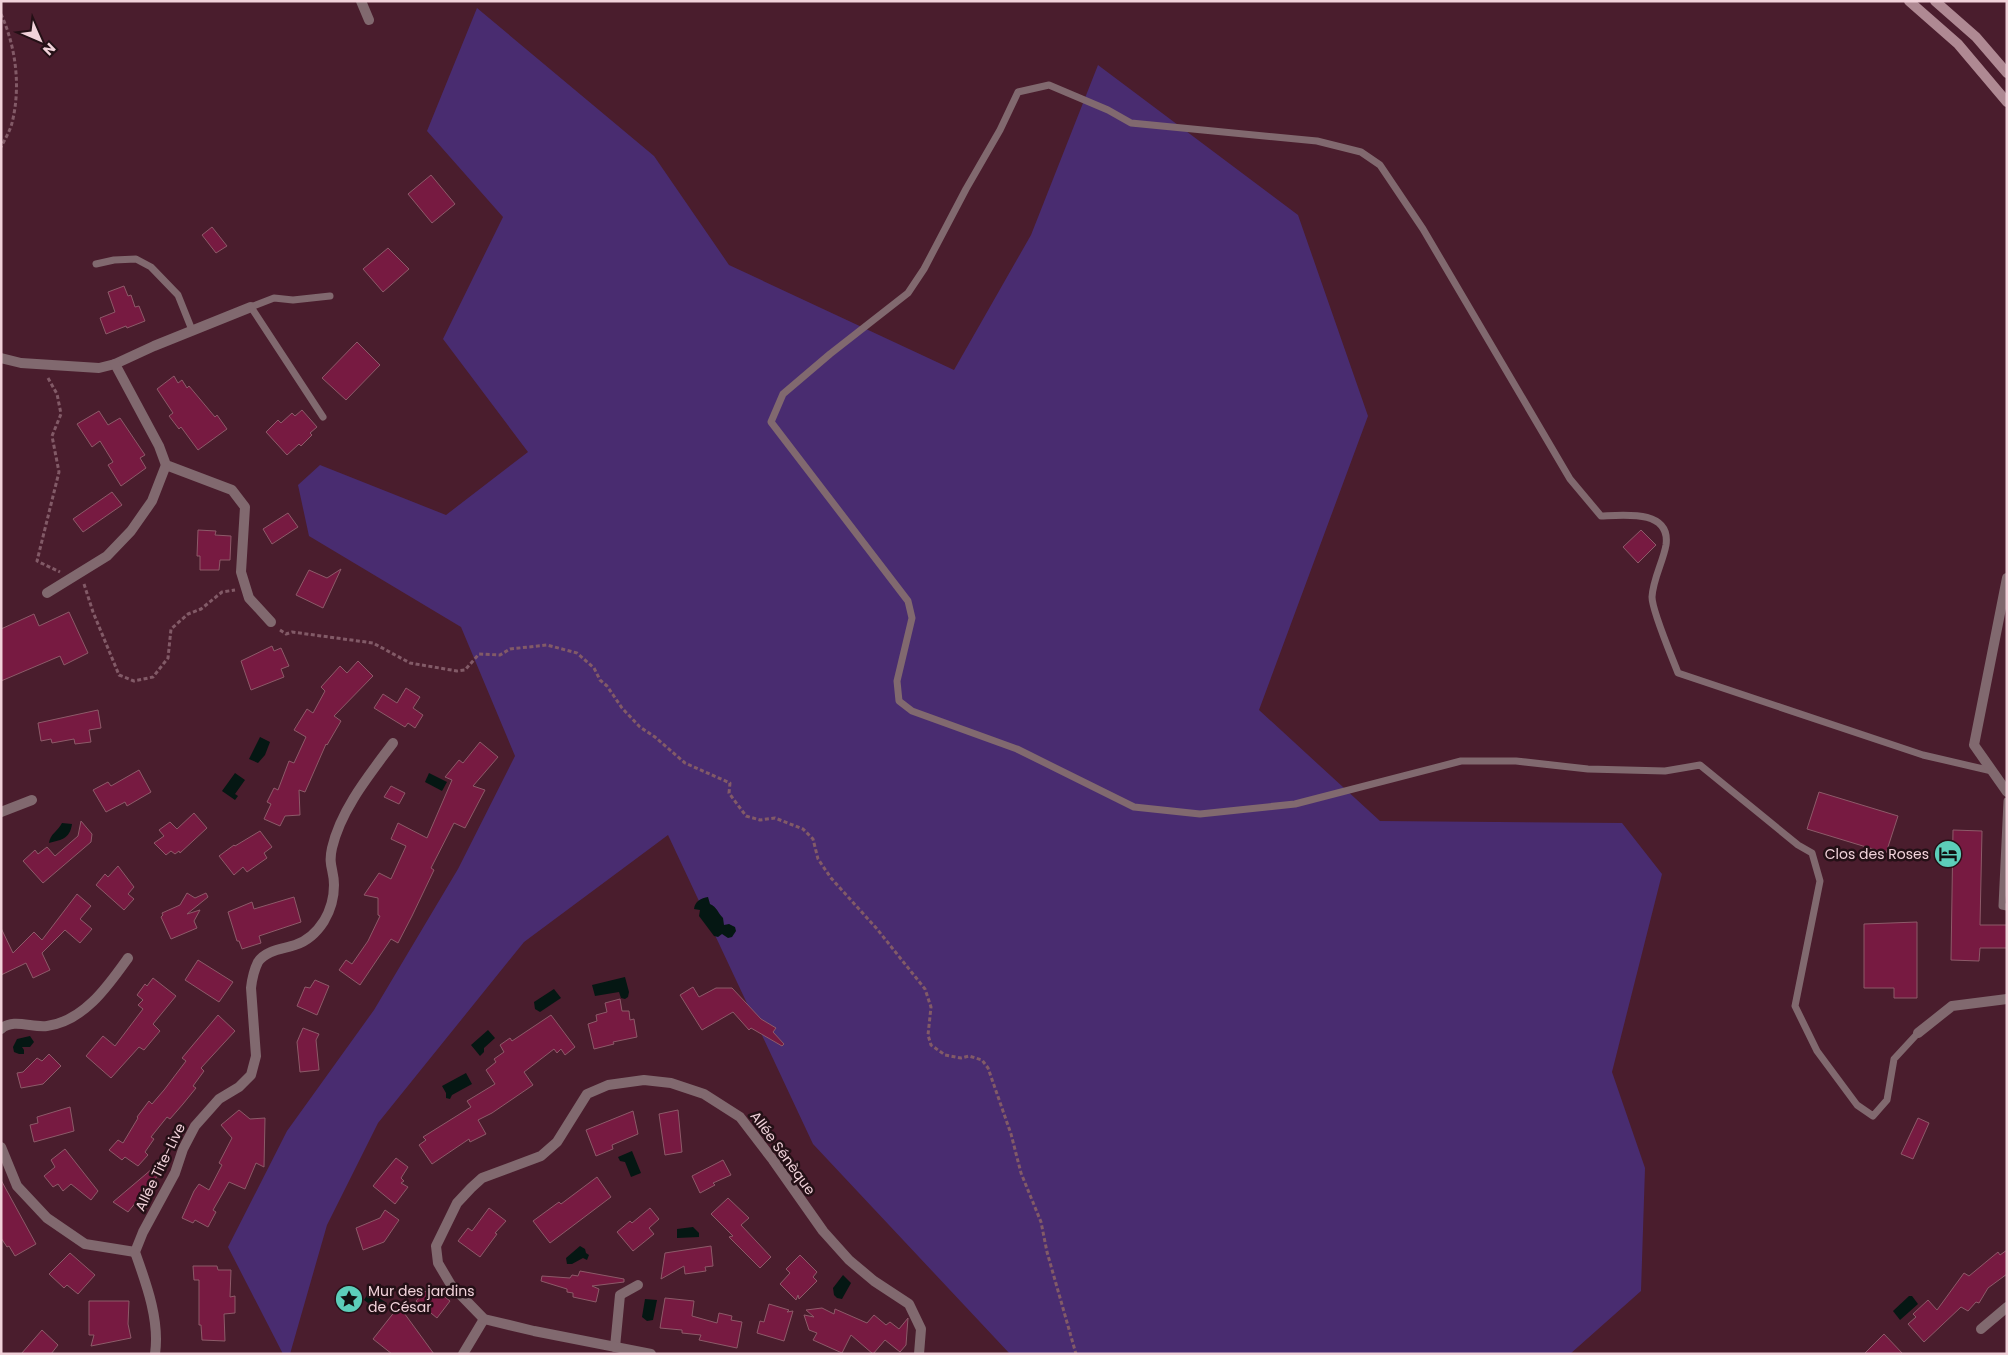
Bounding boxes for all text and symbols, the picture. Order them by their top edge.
north arrow [15,15,65,65]
text: N [38,38,60,60]
hotel icon: Clos des Roses [1933,839,1963,869]
place label: Clos des Roses [1825,844,1929,864]
street label: Allée Sénèque [746,1107,820,1199]
street label: Allée Tite-Live [130,1119,190,1215]
place label: Mur des jardins de César [368,1281,475,1317]
place icon: Mur des jardins de César [334,1284,364,1314]

